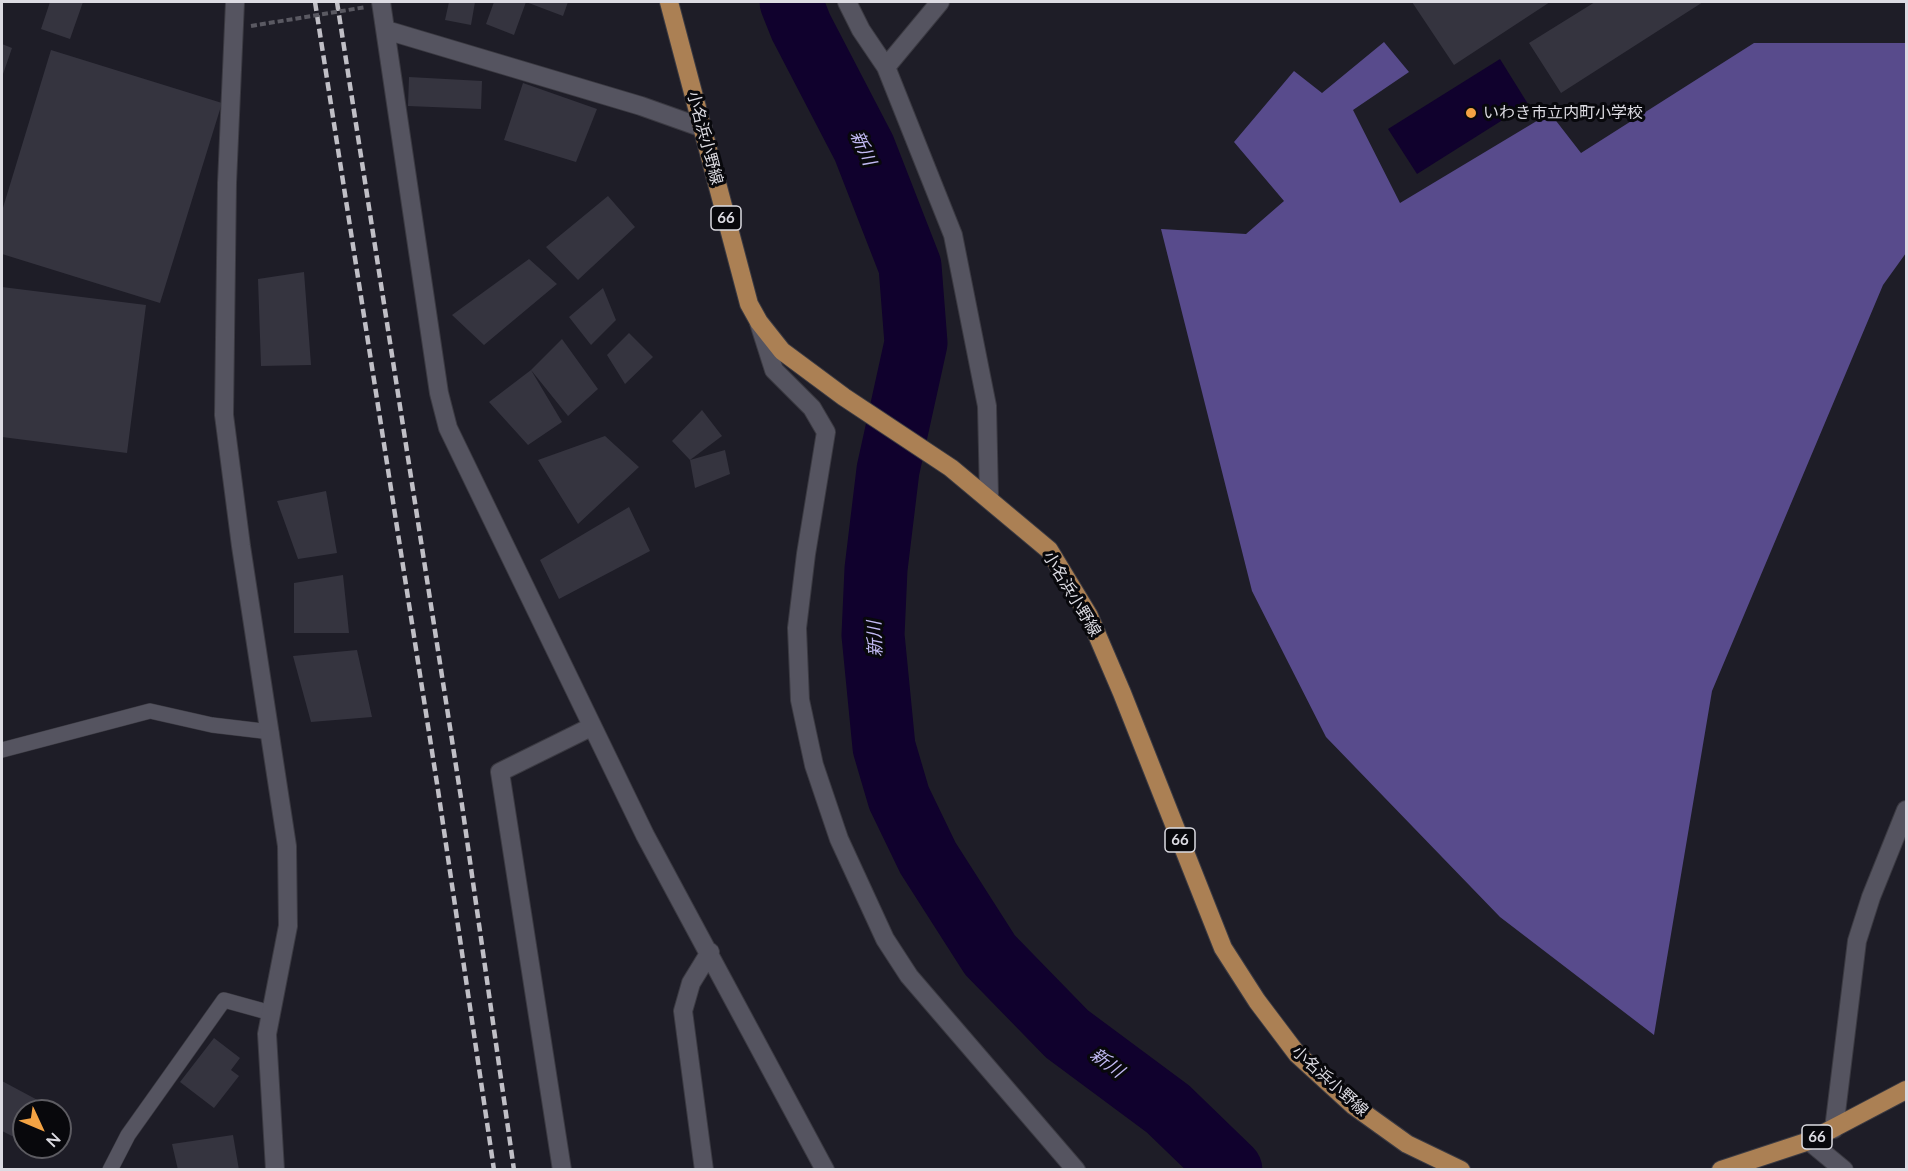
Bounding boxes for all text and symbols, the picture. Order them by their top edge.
street label: 小名浜小野線 [683,89,727,187]
place label: いわき市立内町小学校 [1483,103,1643,123]
marker: いわき市立内町小学校 [1464,106,1478,120]
water label: 新川 [846,127,880,169]
road number: 66 [711,206,741,230]
street label: 小名浜小野線 [1039,548,1105,640]
water label: 新川 [864,621,886,657]
road number: 66 [1165,828,1195,852]
street label: 小名浜小野線 [1288,1042,1372,1120]
water label: 新川 [1086,1044,1128,1082]
north arrow [12,1099,72,1159]
road number: 66 [1802,1125,1832,1149]
text: N [43,1129,65,1151]

